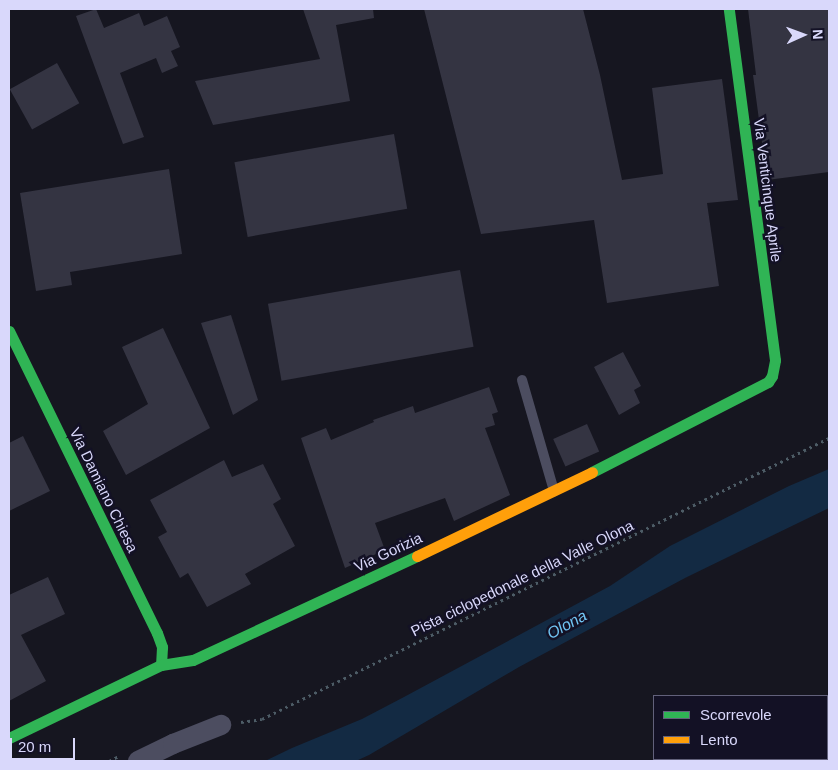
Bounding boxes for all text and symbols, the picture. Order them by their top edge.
north arrow [778,10,828,60]
text: N [810,29,826,40]
street label: Via Venticinque Aprile [750,117,786,263]
street label: Via Damiano Chiesa [66,425,142,555]
street label: Pista ciclopedonale della Valle Olona [408,516,636,640]
street label: Via Gorizia [351,528,425,576]
water label: Olona [544,606,590,644]
legend [653,695,828,760]
text: Scorrevole [700,706,772,723]
scale bar [12,728,78,760]
text: Lento [700,731,738,748]
text: 20 m [18,738,51,755]

